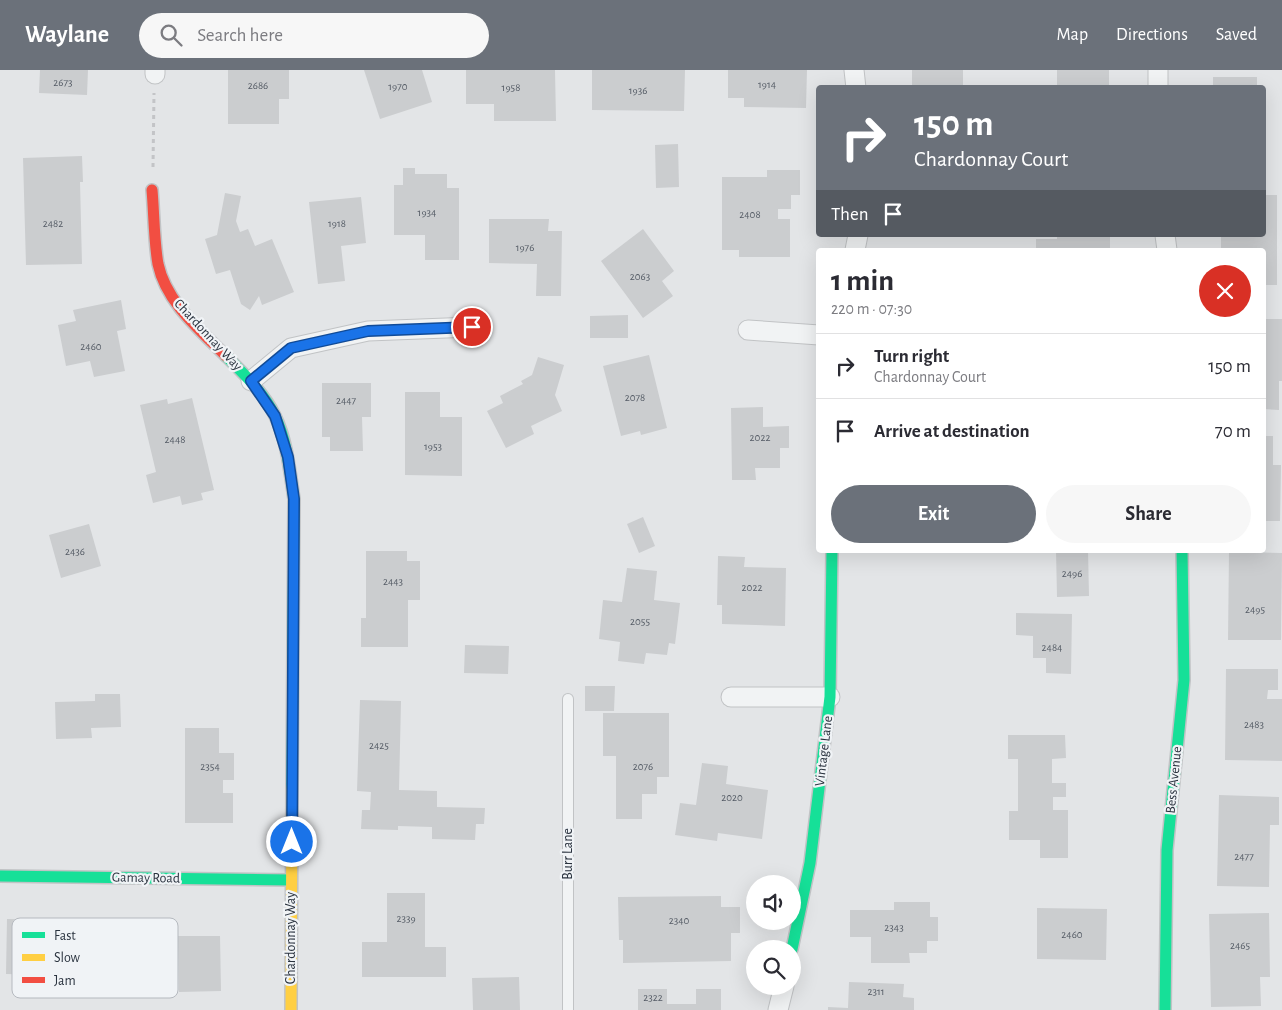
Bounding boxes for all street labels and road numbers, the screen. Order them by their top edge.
street label: Chardonnay Way [171,296,245,374]
street label: Vintage Lane [813,715,835,787]
street label: Bess Avenue [1164,746,1184,814]
street label: Burr Lane [561,828,575,880]
street label: Gamay Road [112,870,180,886]
street label: Chardonnay Way [284,892,298,984]

